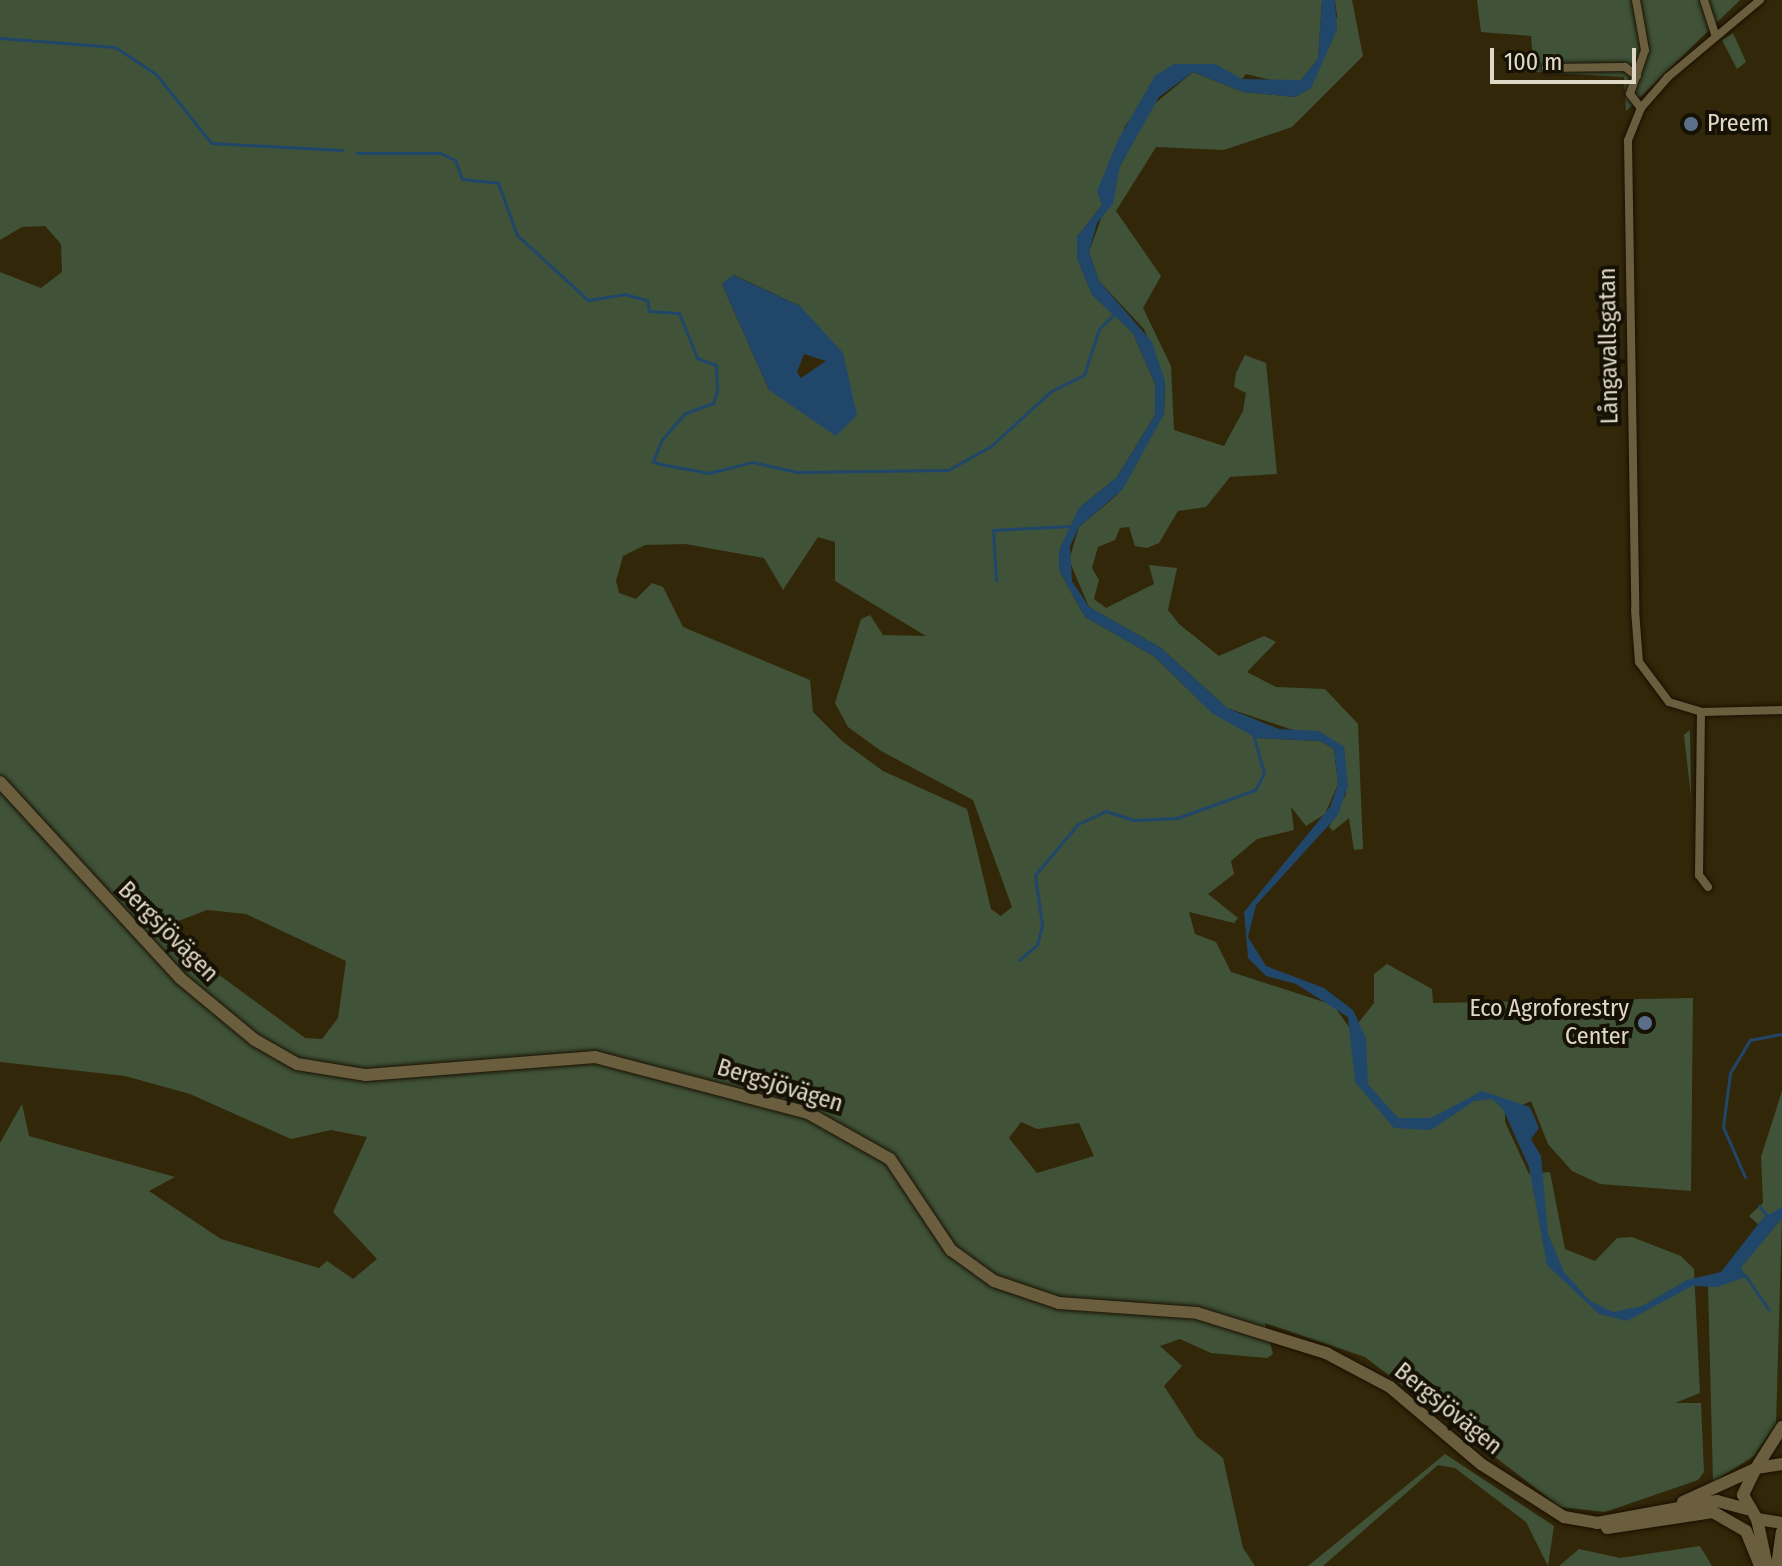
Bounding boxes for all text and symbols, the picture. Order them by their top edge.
scale bar [1494,32,1640,82]
text: 100 m [1504,48,1562,76]
place label: Preem [1707,110,1769,138]
marker: Preem [1682,115,1700,133]
street label: Långavallsgatan [1593,267,1625,425]
street label: Bergsjövägen [112,876,224,988]
place label: Eco Agroforestry Center [1469,995,1629,1051]
marker: Eco Agroforestry Center [1636,1014,1654,1032]
street label: Bergsjövägen [714,1053,846,1119]
street label: Bergsjövägen [1388,1357,1508,1461]

